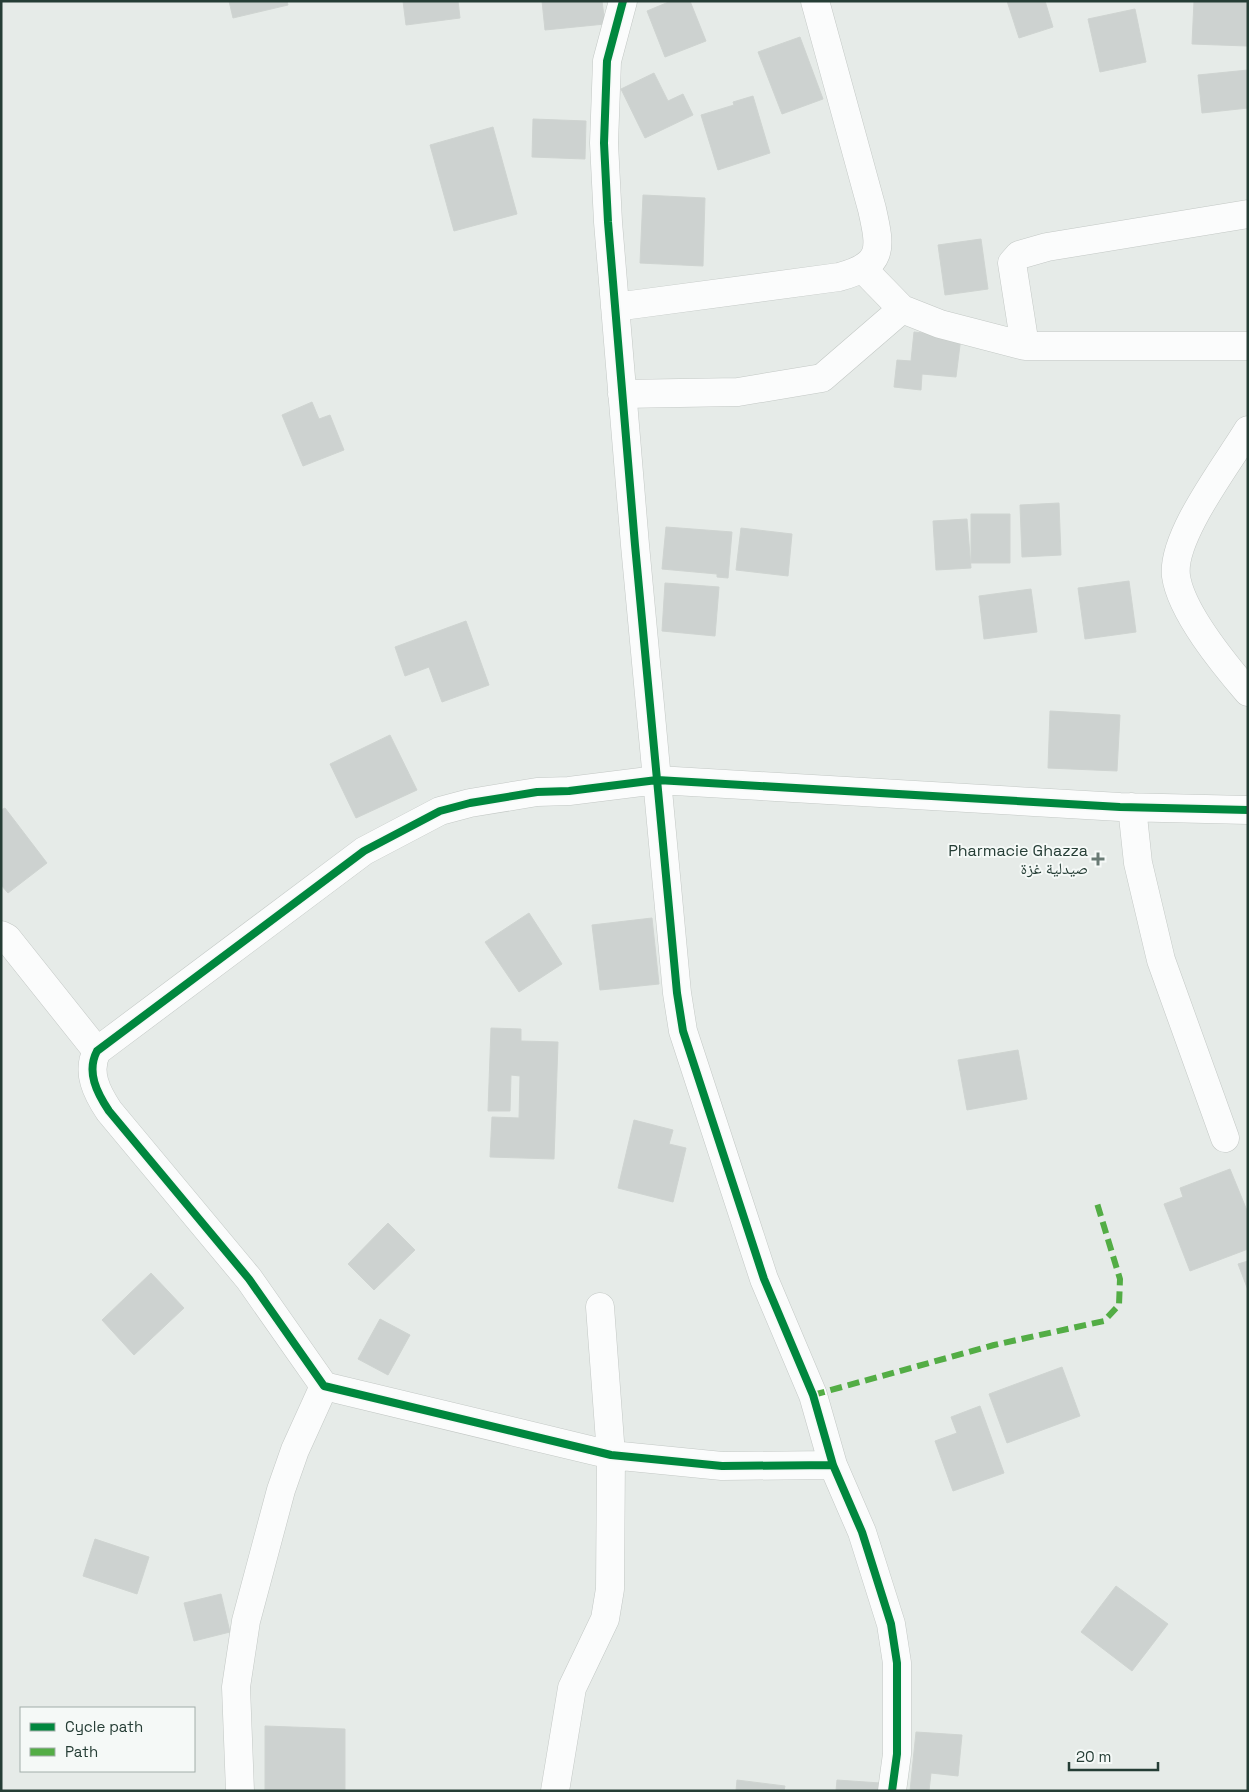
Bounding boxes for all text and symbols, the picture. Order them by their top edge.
place label: Pharmacie Ghazza صيدلية غزة [948,840,1088,879]
marker: Pharmacie Ghazza صيدلية غزة [1092,853,1104,865]
legend [20,1707,195,1772]
text: Cycle path [65,1717,143,1736]
scale bar [1069,1740,1158,1772]
text: Path [65,1742,98,1761]
text: 20 m [1076,1747,1111,1766]

